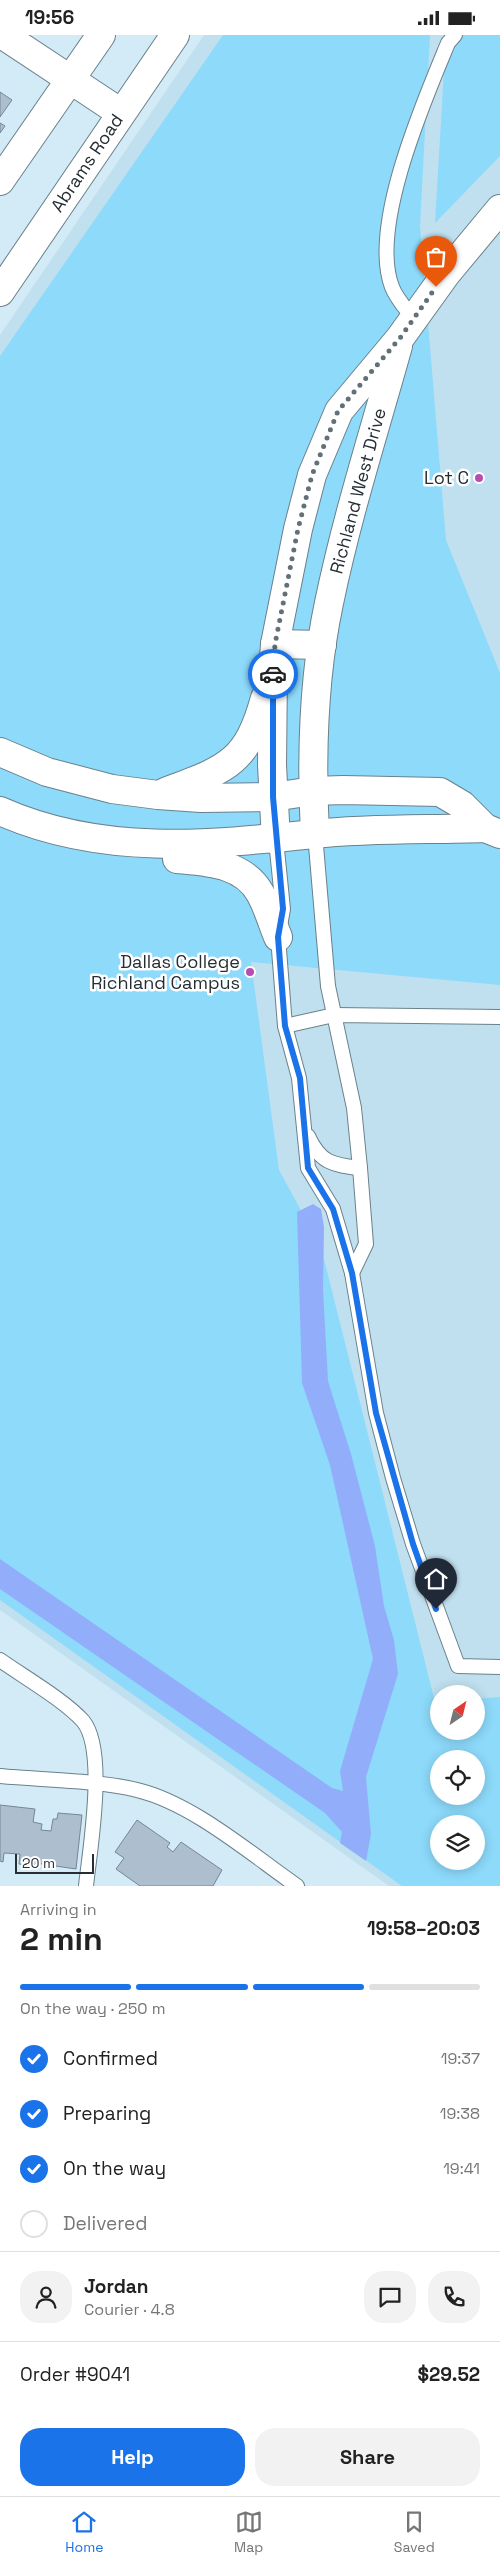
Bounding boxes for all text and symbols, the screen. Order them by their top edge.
text: 19:56 [25,5,74,30]
street label: Abrams Road [45,109,128,216]
pin [415,236,457,287]
icon: bag [422,243,450,271]
street label: Richland West Drive [324,405,391,576]
place label: Lot C [424,466,469,489]
marker: Lot C [473,472,485,484]
courier [248,649,298,699]
icon: car [259,660,287,688]
place label: Dallas College Richland Campus [91,950,240,994]
marker: Dallas College Richland Campus [244,966,256,978]
pin [415,1558,457,1609]
icon: home [422,1565,450,1593]
north arrow [430,1685,485,1740]
map controls [430,1685,485,1870]
button: locate [430,1750,485,1805]
button: layers [430,1815,485,1870]
scale bar [15,1851,94,1874]
text: 20 m [22,1854,55,1872]
text: Arriving in [20,1899,97,1920]
text: 19:58–20:03 [367,1916,480,1941]
text: 2 min [20,1919,103,1959]
text: On the way · 250 m [20,1998,165,2019]
icon: check [20,2045,48,2073]
text: Confirmed [63,2046,158,2071]
text: 19:37 [441,2048,480,2069]
icon: check [20,2100,48,2128]
text: Preparing [63,2101,151,2126]
text: 19:38 [440,2103,480,2124]
icon: check [20,2155,48,2183]
text: On the way [63,2156,166,2181]
text: 19:41 [443,2158,480,2179]
text: Delivered [63,2211,148,2236]
button: person [20,2271,72,2323]
button: chat [364,2271,416,2323]
button: phone [428,2271,480,2323]
text: Jordan [84,2274,149,2299]
text: Courier · 4.8 [84,2299,175,2320]
text: Order #9041 [20,2362,130,2387]
text: $29.52 [418,2362,480,2387]
button: Help [20,2428,245,2486]
button: Share [255,2428,480,2486]
tab: Home [65,2508,103,2556]
tab: Map [234,2508,263,2556]
tab: Saved [394,2508,435,2556]

